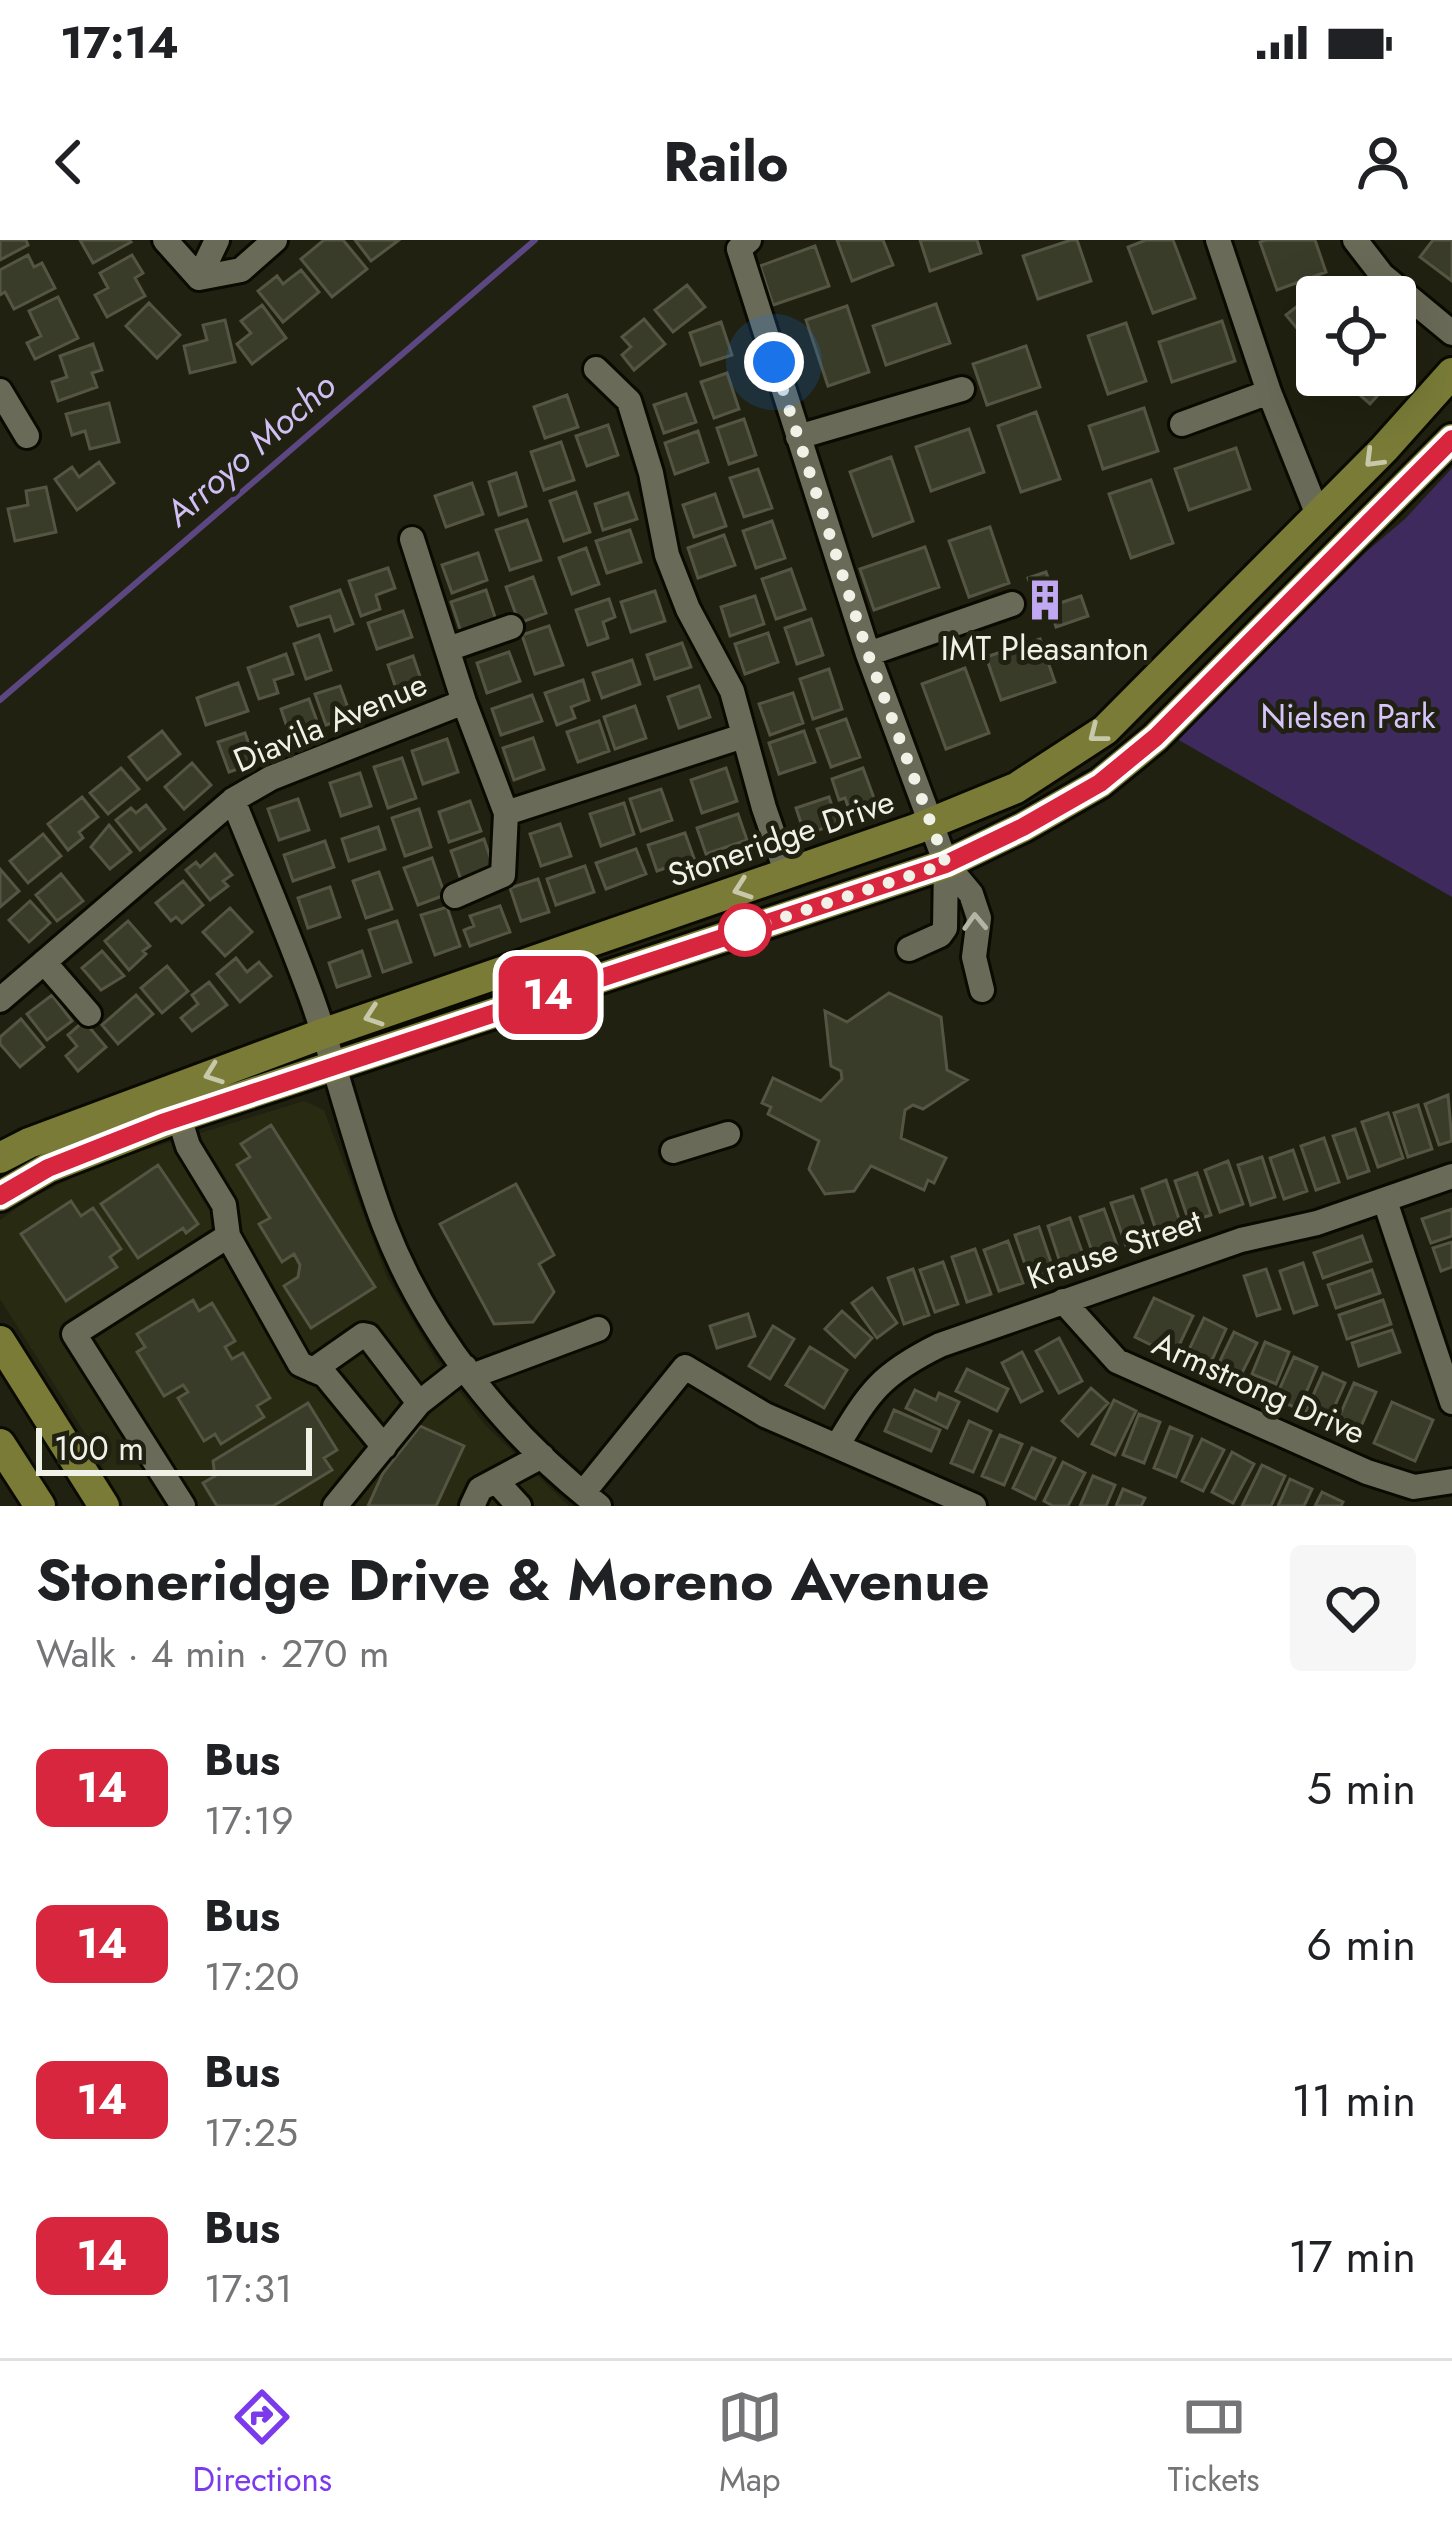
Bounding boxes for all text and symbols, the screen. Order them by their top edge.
text: 17:14 [60,10,179,75]
text: Railo [663,123,789,201]
icon: back [36,129,102,195]
icon: person [1350,129,1416,195]
map controls [1296,276,1416,396]
button: locate [1296,276,1416,396]
your location [744,332,804,392]
water label: Arroyo Mocho [152,360,347,539]
one-way arrow [1366,445,1388,467]
building icon: IMT Pleasanton [1022,577,1068,623]
place label: IMT Pleasanton [941,625,1149,672]
street label: Diavila Avenue [226,660,434,784]
park label: Nielsen Park [1260,693,1436,740]
one-way arrow [1089,720,1111,741]
street label: Stoneridge Drive [662,777,900,899]
one-way arrow [733,875,754,899]
unlabelled marker [720,905,770,955]
one-way arrow [962,913,988,931]
line badge: 14 [494,956,602,1034]
text: 14 [523,964,573,1025]
one-way arrow [363,1002,384,1027]
one-way arrow [203,1060,224,1084]
street label: Krause Street [1020,1197,1208,1301]
street label: Armstrong Drive [1145,1320,1373,1456]
scale bar [36,1422,312,1475]
text: 100 m [54,1425,144,1472]
text: Stoneridge Drive & Moreno Avenue [36,1539,990,1621]
button: heart [1290,1545,1416,1671]
text: Walk · 4 min · 270 m [36,1625,389,1682]
text: Bus [204,1727,280,1792]
text: 5 min [1307,1756,1416,1821]
text: 14 [77,1757,127,1818]
text: 17:19 [204,1792,294,1849]
text: Bus [204,1883,280,1948]
text: 6 min [1306,1912,1416,1977]
text: 14 [77,1913,127,1974]
text: 17:20 [204,1948,299,2005]
text: Bus [204,2039,280,2104]
text: 11 min [1292,2068,1416,2133]
text: 14 [77,2069,127,2130]
text: 17:25 [204,2104,298,2161]
text: Bus [204,2195,280,2260]
text: 17 min [1288,2224,1416,2289]
text: 14 [77,2225,127,2286]
text: 17:31 [204,2260,293,2317]
tab: Directions [192,2384,332,2503]
tab: Map [717,2384,783,2503]
tab: Tickets [1168,2384,1260,2503]

